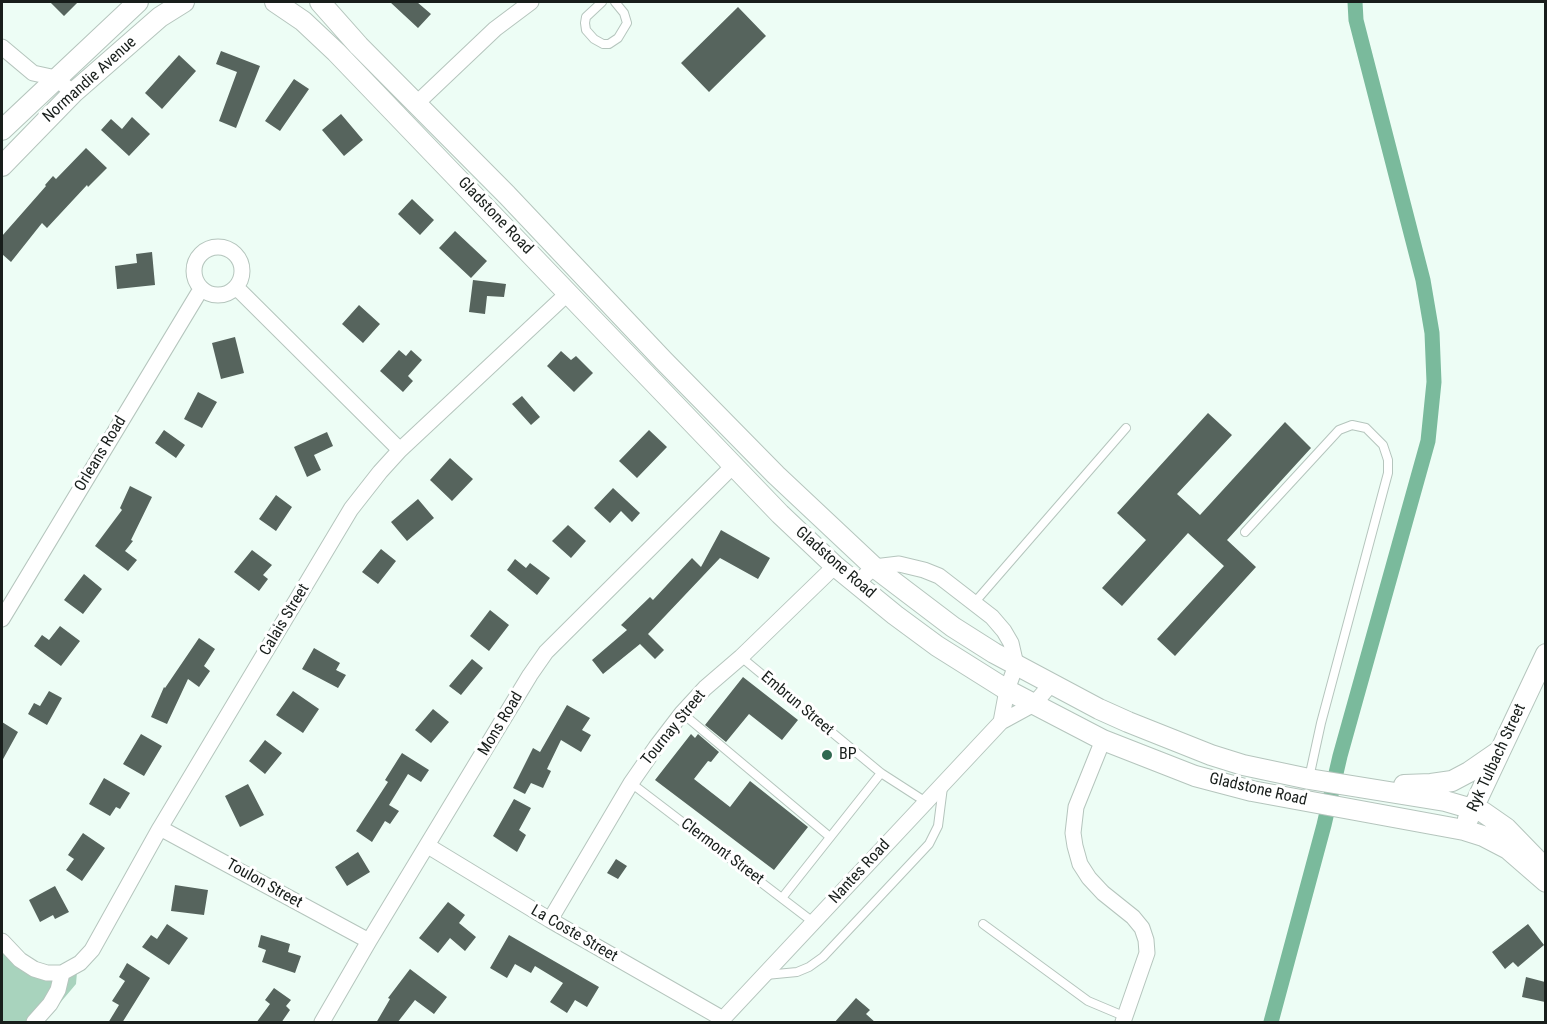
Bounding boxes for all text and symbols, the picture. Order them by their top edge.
street label: Normandie Avenue [39,33,141,127]
street label: Gladstone Road [453,173,537,259]
street label: Orleans Road [71,413,131,495]
street label: Gladstone Road [791,523,879,603]
street label: Calais Street [256,581,314,659]
street label: Embrun Street [757,668,837,740]
street label: Tournay Street [638,686,710,770]
street label: Mons Road [474,689,528,759]
street label: Ryk Tulbach Street [1464,701,1530,815]
place label: BP [839,745,857,765]
marker: BP [820,748,834,762]
street label: Gladstone Road [1207,769,1309,811]
street label: Clermont Street [677,815,767,889]
street label: Nantes Road [825,836,895,908]
street label: Toulon Street [223,855,305,913]
street label: La Coste Street [527,902,621,966]

